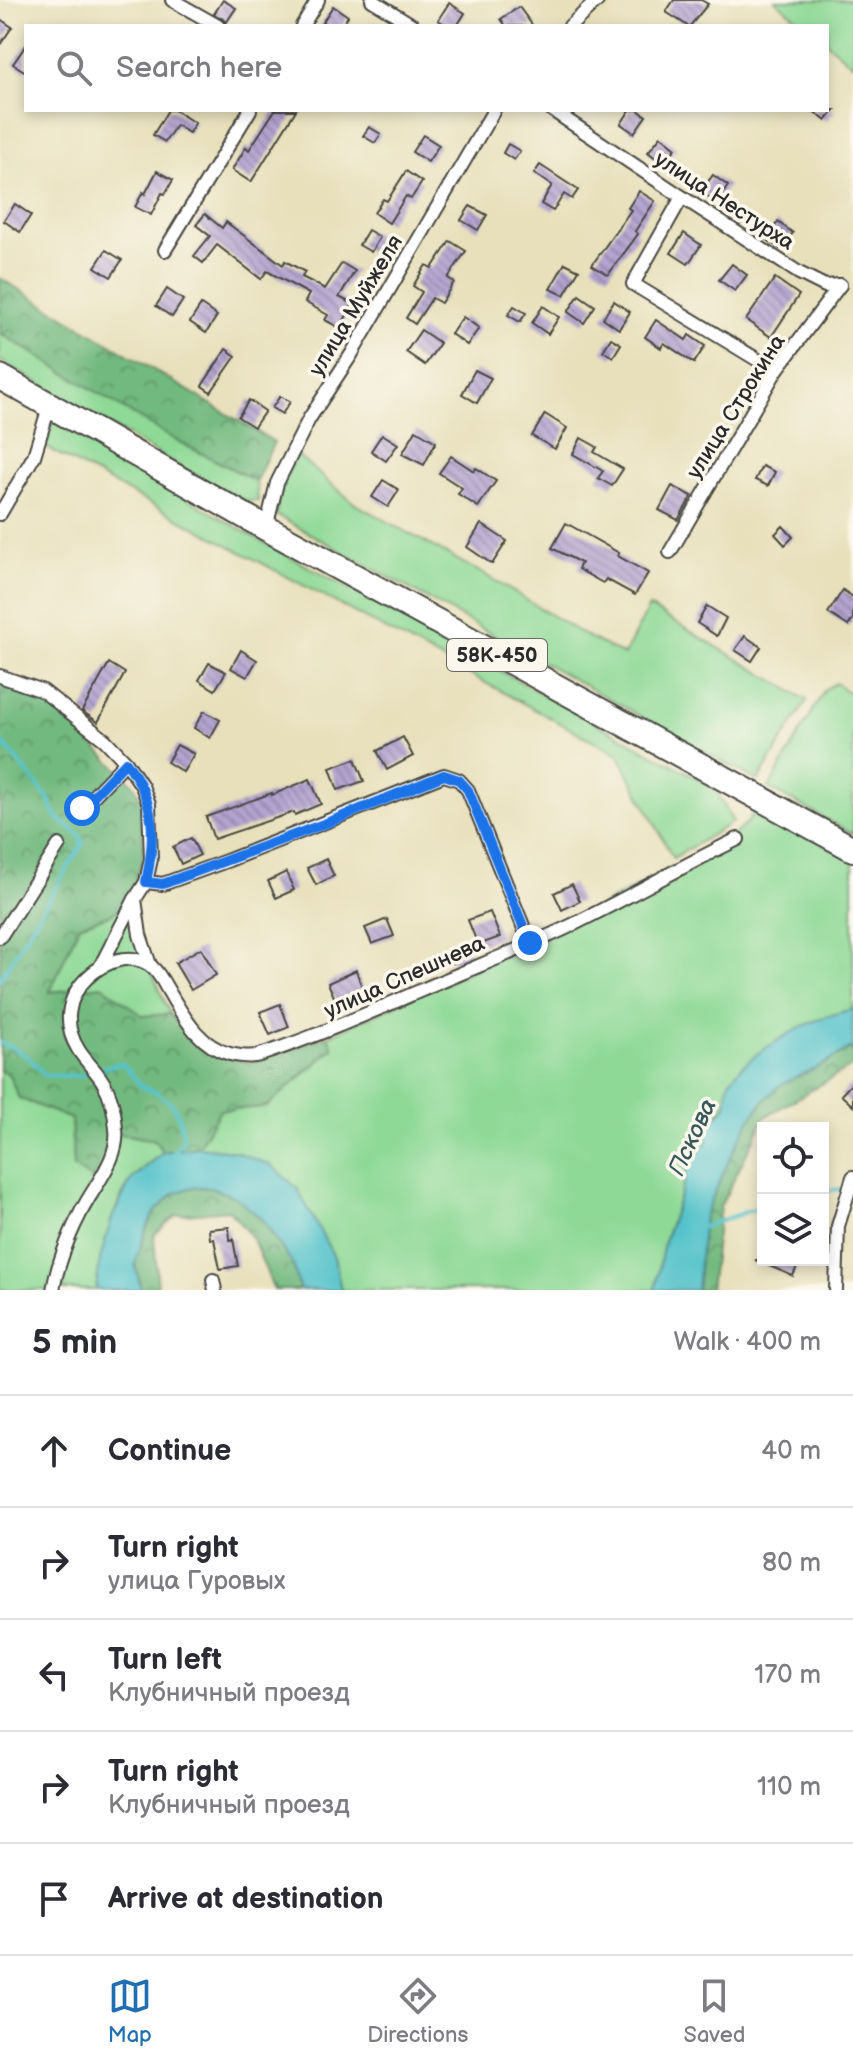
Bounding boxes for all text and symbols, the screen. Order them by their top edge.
search box [24,24,829,112]
icon: search [52,46,96,90]
text: Search here [116,50,282,86]
street label: улица Нестурха [649,146,799,257]
street label: улица Муйжеля [303,230,409,381]
street label: улица Строкина [681,330,792,484]
road number: 58К-450 [447,639,547,671]
route start [64,790,100,826]
route end [512,925,548,961]
street label: улица Спешнева [320,930,489,1025]
water label: Пскова [662,1094,723,1180]
map controls [757,1122,829,1266]
button: locate [757,1122,829,1194]
button: layers [757,1194,829,1266]
text: 5 min [32,1322,117,1363]
text: Walk · 400 m [674,1327,821,1358]
icon: ahead [32,1429,76,1473]
text: Continue [108,1433,231,1469]
text: 40 m [761,1436,821,1467]
text: Turn right [108,1530,239,1566]
icon: right [32,1541,76,1585]
text: 80 m [762,1548,821,1579]
text: улица Гуровых [108,1566,286,1597]
text: Turn left [108,1642,222,1678]
icon: left [32,1653,76,1697]
text: 170 m [754,1660,821,1691]
text: Клубничный проезд [108,1678,350,1709]
text: Turn right [108,1754,239,1790]
icon: right [32,1765,76,1809]
text: 110 m [757,1772,821,1803]
text: Клубничный проезд [108,1790,350,1821]
icon: arrive [32,1877,76,1921]
text: Arrive at destination [108,1881,384,1917]
tab: Map [108,1974,152,2049]
tab: Directions [367,1974,468,2049]
tab: Saved [684,1974,745,2049]

